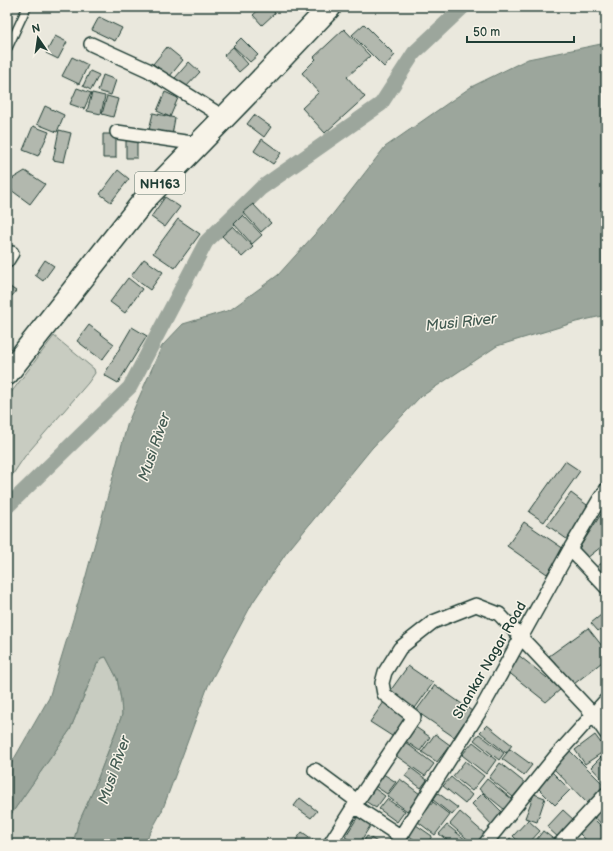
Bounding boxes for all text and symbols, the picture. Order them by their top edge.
north arrow [18,18,58,58]
scale bar [467,18,574,44]
text: N [30,21,41,36]
text: 50 m [473,25,500,40]
road number: NH163 [135,172,185,194]
water label: Musi River [425,309,499,336]
water label: Musi River [134,409,175,484]
street label: Shankar Nagar Road [449,599,530,722]
water label: Musi River [94,732,135,807]

